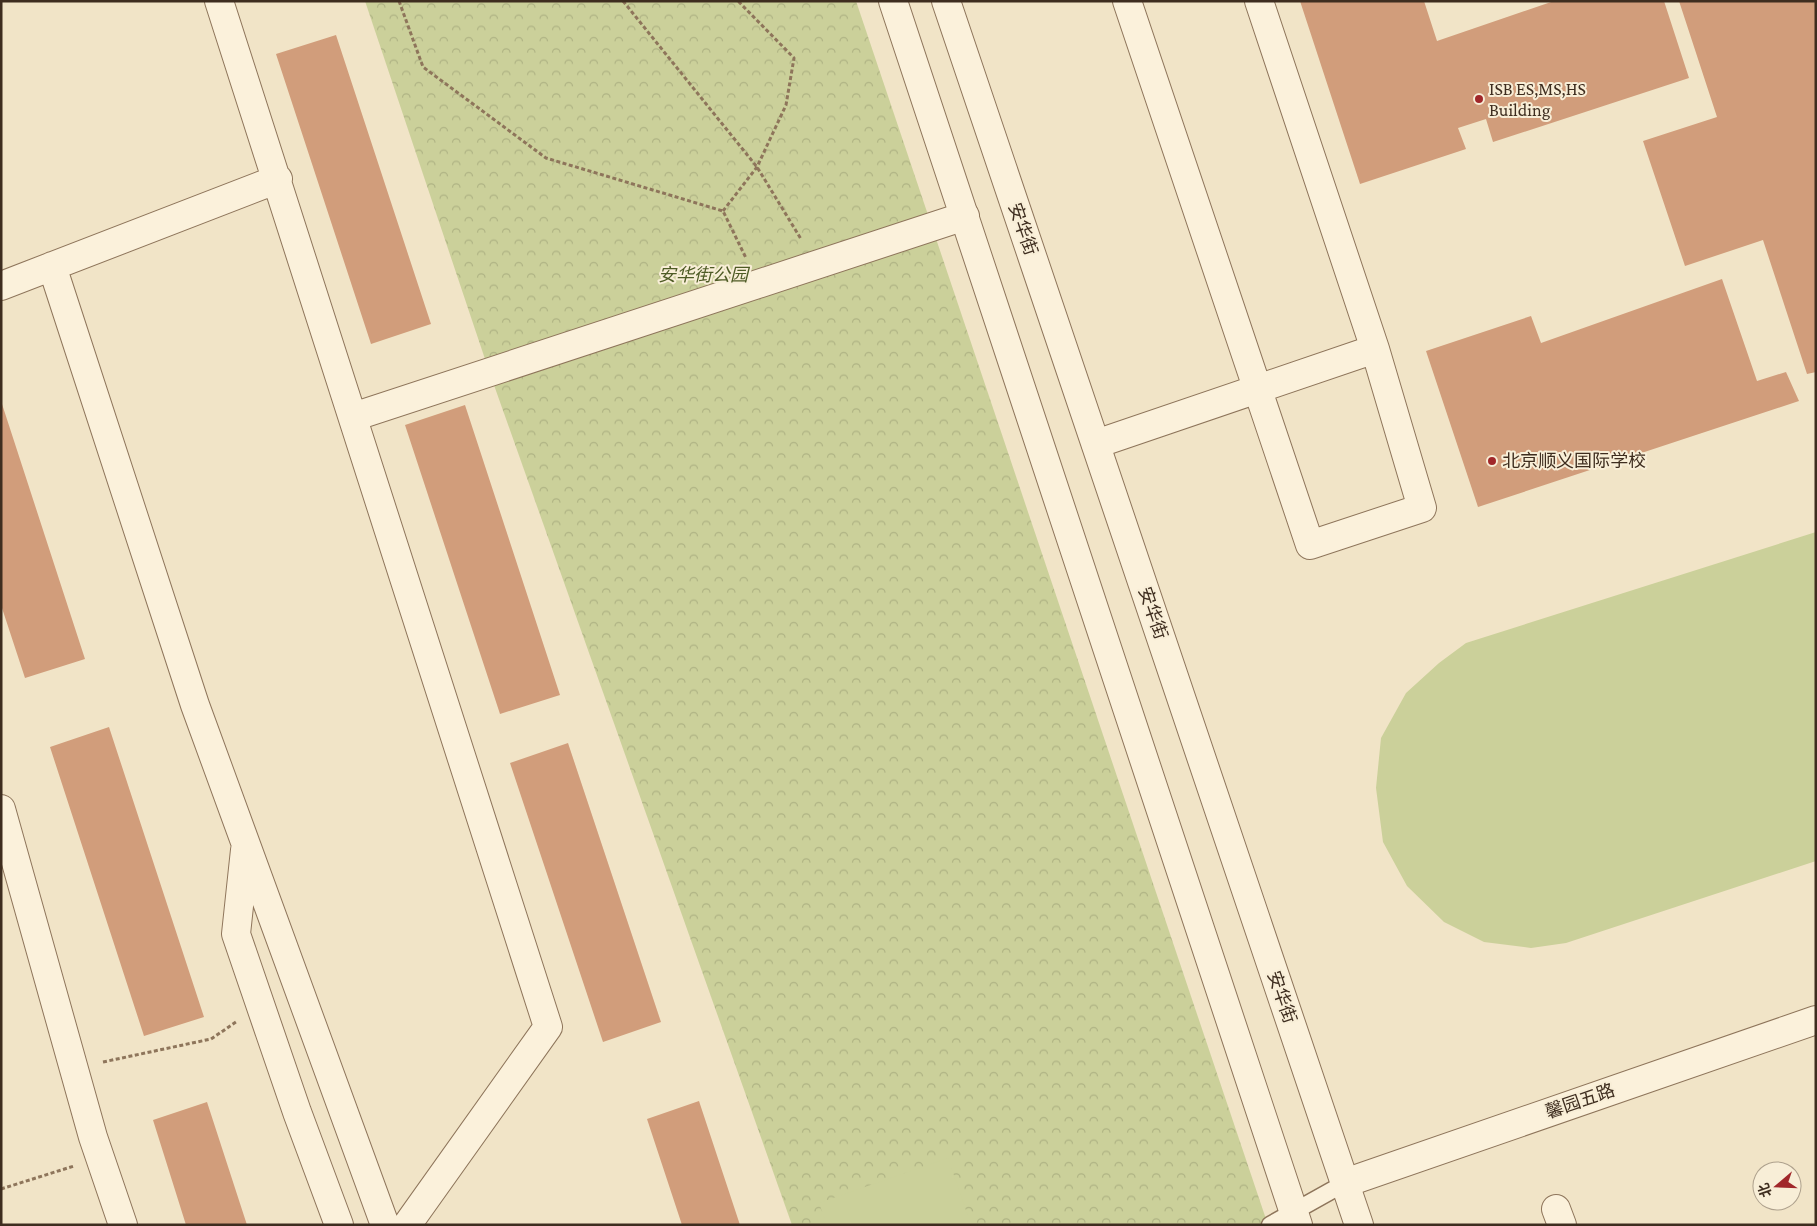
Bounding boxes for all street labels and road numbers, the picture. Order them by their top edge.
street label: 安华街 [1005,200,1041,258]
street label: 安华街 [1135,584,1171,642]
street label: 安华街 [1264,968,1300,1026]
street label: 馨园五路 [1543,1080,1617,1122]

